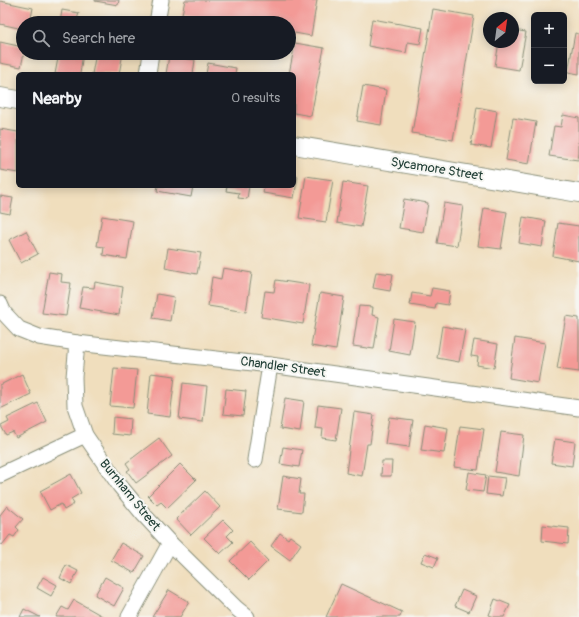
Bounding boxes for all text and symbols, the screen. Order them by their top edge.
north arrow [483,12,519,48]
map controls [531,12,567,84]
button: + [531,12,567,48]
search box [16,16,296,60]
icon: search [30,27,52,49]
text: Search here [62,29,135,48]
button: − [531,48,567,84]
text: Nearby [32,88,81,109]
text: 0 results [231,90,280,106]
street label: Sycamore Street [390,154,485,184]
street label: Chandler Street [239,353,327,381]
street label: Burnham Street [96,456,164,535]

